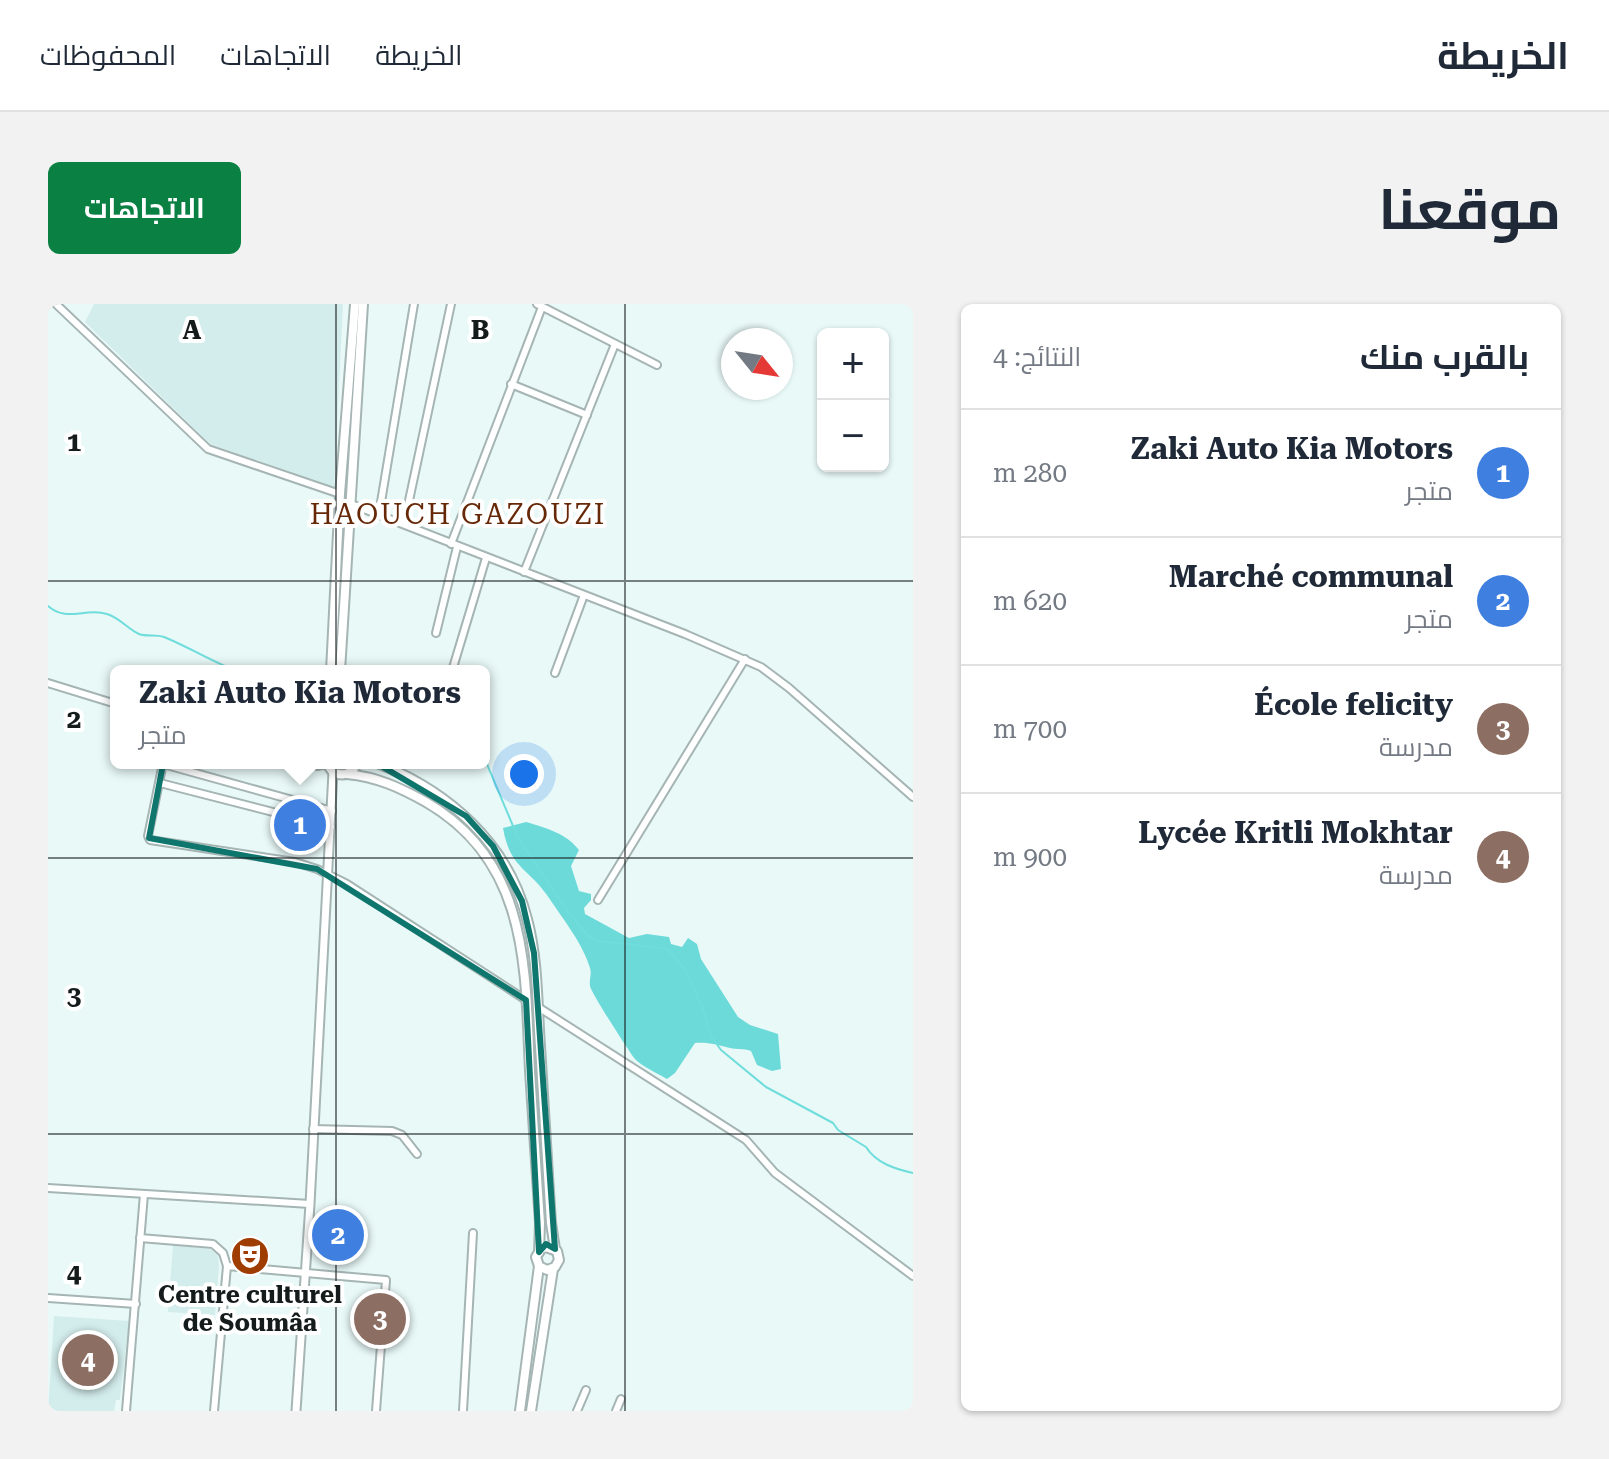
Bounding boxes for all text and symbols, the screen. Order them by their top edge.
text: الخريطة [1437,34,1569,78]
text: المحفوظات [40,39,176,72]
text: الاتجاهات [220,39,331,72]
text: الخريطة [375,39,463,72]
button: الاتجاهات [48,162,241,254]
text: موقعنا [1378,177,1561,243]
text: A [183,315,202,345]
text: B [471,315,489,345]
north arrow [721,328,793,400]
map controls [817,328,889,472]
button: + [817,328,889,400]
text: بالقرب منك [1360,337,1529,377]
text: النتائج: 4 [993,342,1081,372]
button: − [817,400,889,472]
text: 1 [67,427,81,457]
text: Zaki Auto Kia Motors [1131,431,1453,466]
text: 280 m [993,458,1067,488]
text: 1 [1496,458,1510,488]
text: متجر [1405,476,1453,506]
district label: HAOUCH GAZOUZI [310,498,606,531]
text: Marché communal [1169,559,1453,594]
text: 620 m [993,586,1067,616]
text: 2 [1496,586,1510,616]
text: متجر [1405,604,1453,634]
popup [110,665,490,769]
text: Zaki Auto Kia Motors [139,675,461,710]
text: École felicity [1254,687,1453,722]
text: 2 [67,704,81,734]
text: 700 m [993,714,1067,744]
text: 3 [1496,714,1510,744]
text: متجر [139,720,187,750]
text: مدرسة [1379,732,1453,762]
your location [504,754,544,794]
pin: 1 [274,795,326,855]
text: Lycée Kritli Mokhtar [1138,815,1453,850]
text: 900 m [993,842,1067,872]
text: 4 [1496,842,1510,872]
text: مدرسة [1379,860,1453,890]
text: 3 [67,981,81,1011]
pin: 2 [312,1205,364,1265]
theatre icon: Centre culturel de Soumâa [229,1235,271,1277]
text: 4 [67,1258,82,1288]
place label: Centre culturel de Soumâa [158,1281,342,1337]
pin: 3 [354,1289,406,1349]
pin: 4 [62,1330,114,1390]

